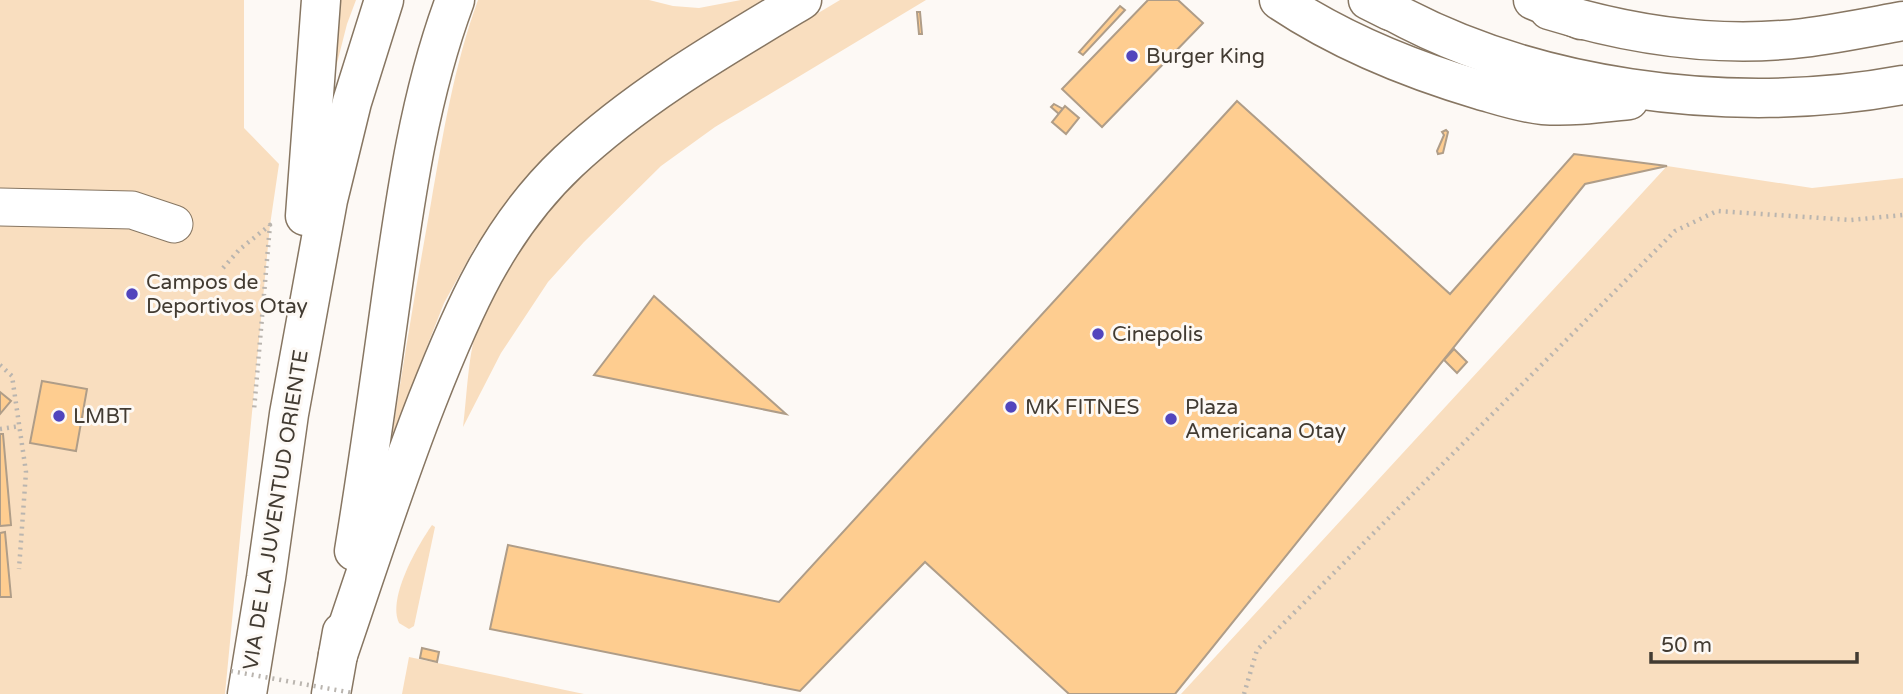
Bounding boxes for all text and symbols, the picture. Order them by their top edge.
place label: Burger King [1146,44,1265,69]
marker: Burger King [1124,48,1140,64]
place label: Campos de Deportivos Otay [146,270,308,319]
marker: Campos de Deportivos Otay [124,286,140,302]
place label: Cinepolis [1112,322,1203,347]
marker: Cinepolis [1090,326,1106,342]
street label: VIA DE LA JUVENTUD ORIENTE [238,348,314,672]
place label: MK FITNES [1025,395,1140,420]
place label: Plaza Americana Otay [1185,395,1346,444]
marker: MK FITNES [1003,399,1019,415]
place label: LMBT [73,404,132,429]
marker: LMBT [51,408,67,424]
marker: Plaza Americana Otay [1163,411,1179,427]
scale bar [1651,620,1857,664]
text: 50 m [1661,633,1712,658]

